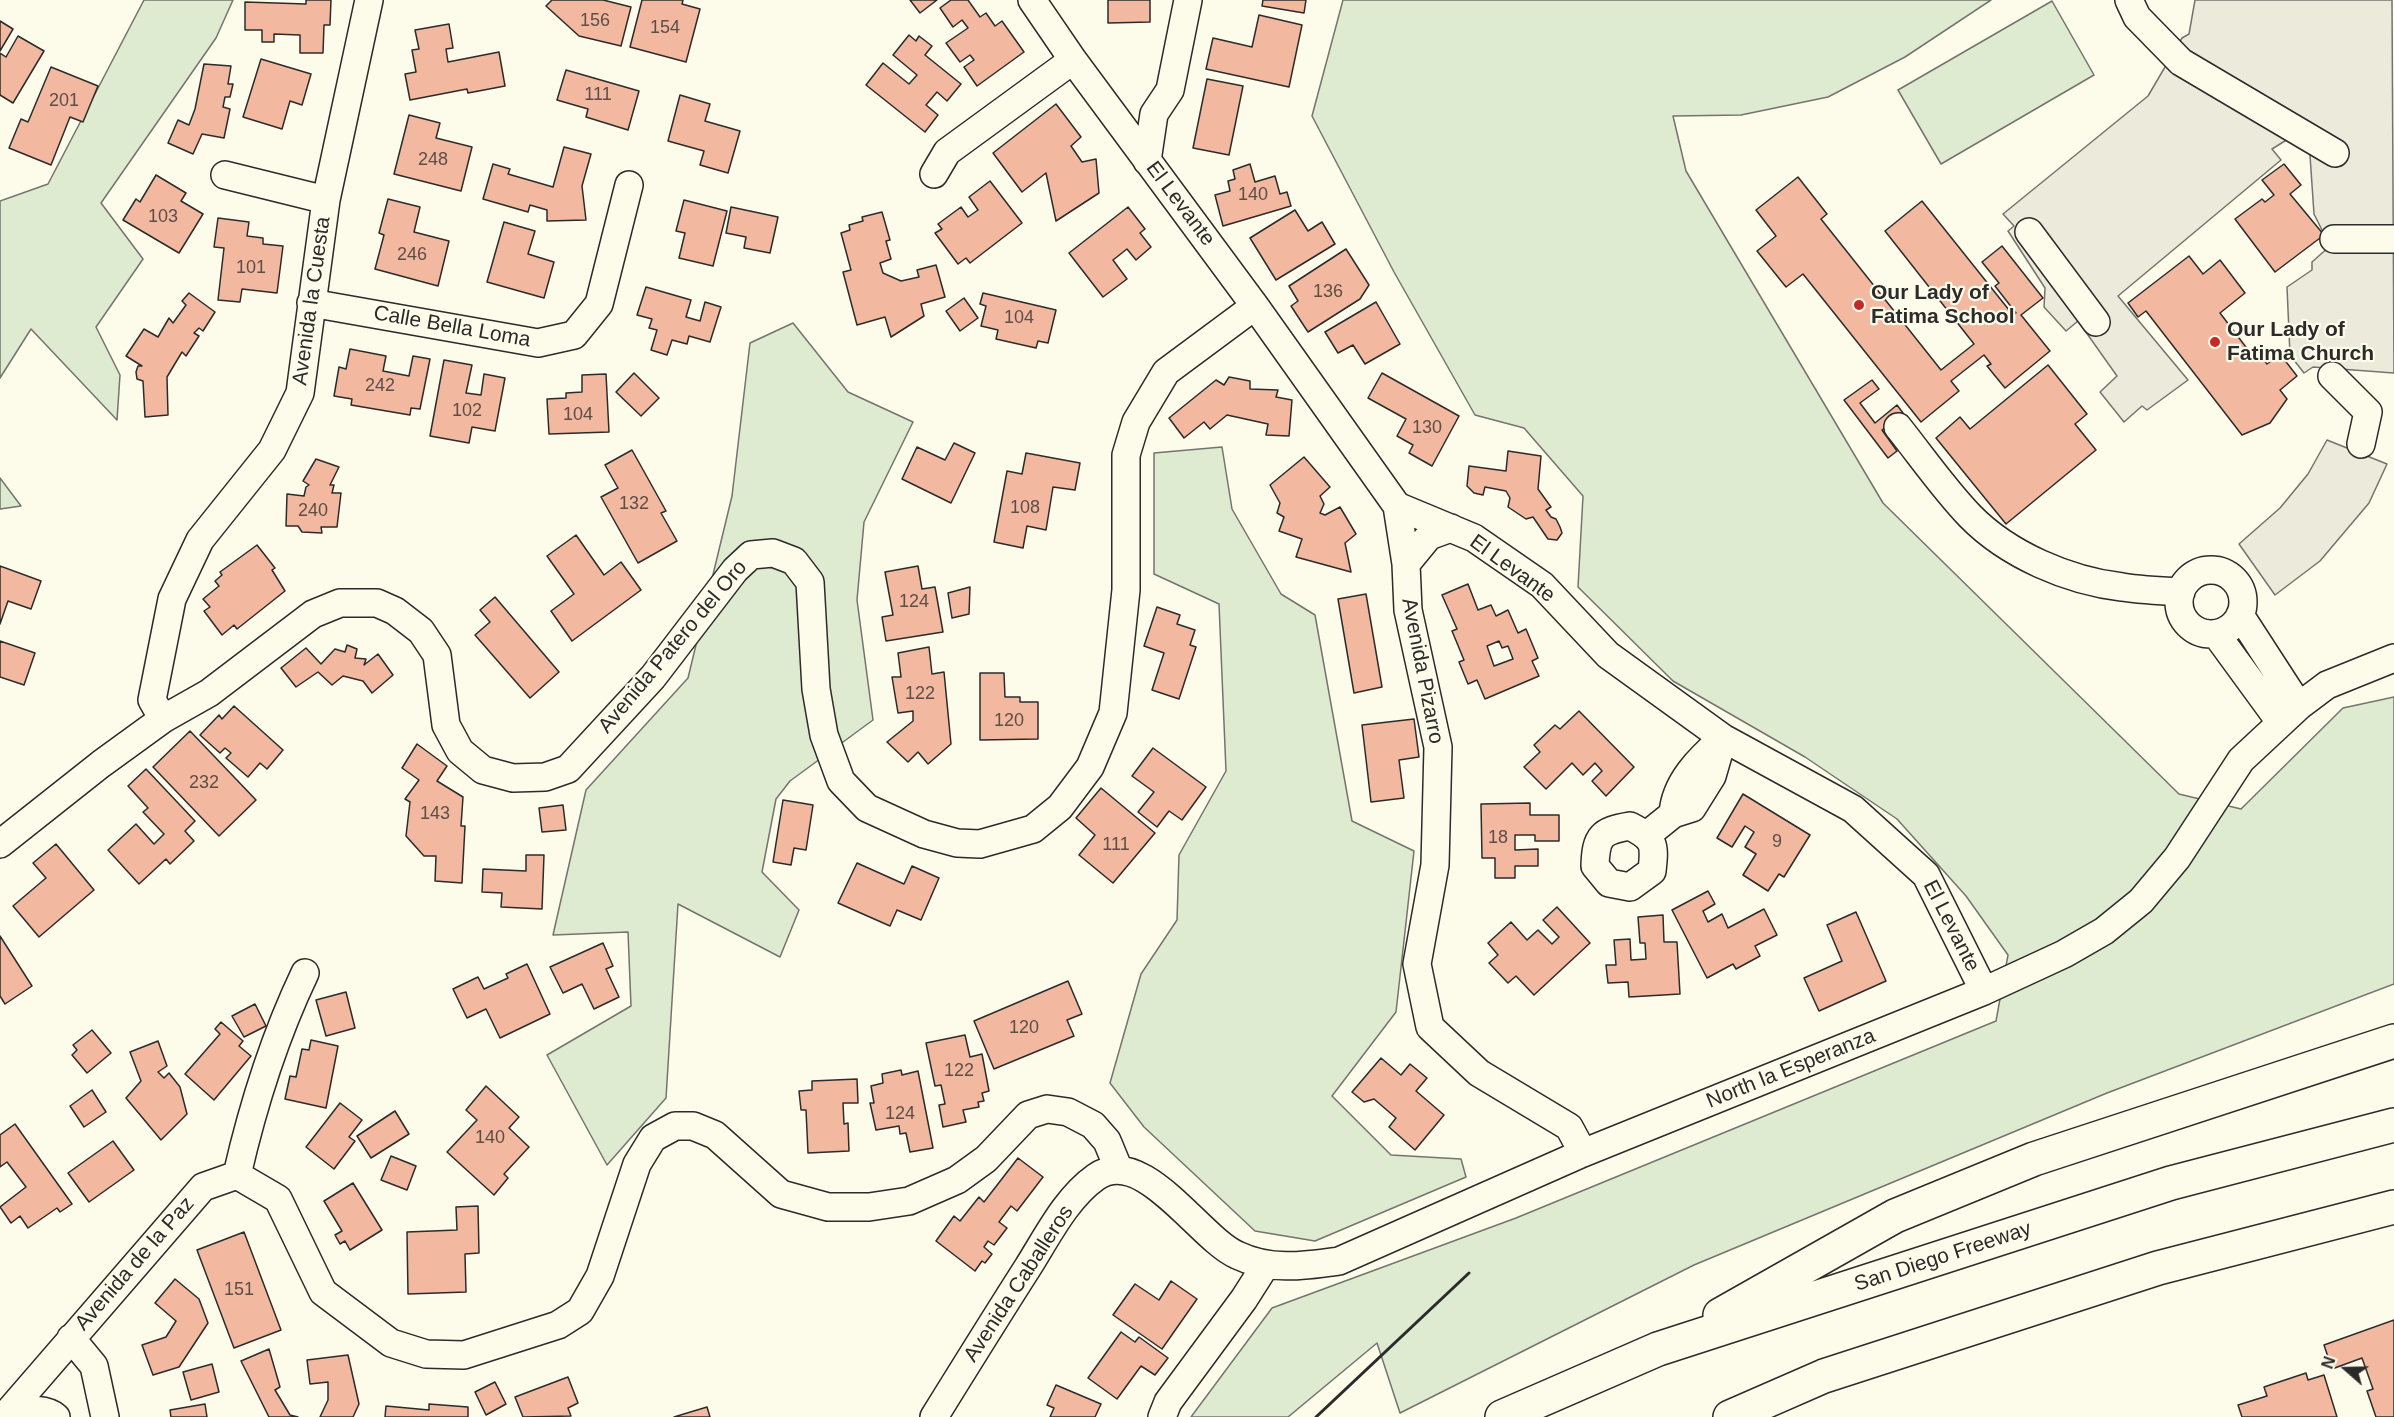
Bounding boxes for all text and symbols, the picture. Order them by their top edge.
house number: 156 [580,10,610,32]
house number: 154 [650,17,680,39]
house number: 111 [584,84,612,106]
house number: 201 [49,90,79,112]
house number: 248 [418,149,448,171]
street label: El Levante [1140,157,1220,251]
house number: 140 [1238,184,1268,206]
house number: 103 [148,206,178,228]
street label: Avenida la Cuesta [288,215,336,387]
house number: 246 [397,244,427,266]
house number: 101 [236,257,266,279]
place label: Our Lady of Fatima School [1871,280,2015,330]
house number: 136 [1313,281,1343,303]
marker: Our Lady of Fatima School [1852,298,1866,312]
street label: Calle Bella Loma [372,301,532,353]
house number: 104 [1004,307,1034,329]
place label: Our Lady of Fatima Church [2227,317,2374,367]
marker: Our Lady of Fatima Church [2208,335,2222,349]
house number: 242 [365,375,395,397]
house number: 102 [452,400,482,422]
house number: 104 [563,404,593,426]
house number: 130 [1412,417,1442,439]
house number: 132 [619,493,649,515]
house number: 108 [1010,497,1040,519]
house number: 240 [298,500,328,522]
street label: El Levante [1464,530,1560,608]
street label: Avenida Patero del Oro [593,555,753,739]
house number: 124 [899,591,929,613]
street label: Avenida Pizarro [1396,596,1448,746]
house number: 122 [905,683,935,705]
house number: 120 [994,710,1024,732]
house number: 232 [189,772,219,794]
house number: 143 [420,803,450,825]
house number: 18 [1488,827,1508,849]
house number: 9 [1772,831,1782,853]
house number: 111 [1102,834,1130,856]
street label: El Levante [1917,876,1985,976]
house number: 120 [1009,1017,1039,1039]
street label: North la Esperanza [1703,1024,1879,1114]
house number: 122 [944,1060,974,1082]
house number: 124 [885,1103,915,1125]
house number: 140 [475,1127,505,1149]
street label: Avenida de la Paz [70,1192,200,1336]
street label: Avenida Caballeros [959,1201,1079,1367]
street label: San Diego Freeway [1851,1217,2035,1297]
house number: 151 [224,1279,254,1301]
north arrow [2316,1339,2376,1399]
text: N [2319,1354,2339,1371]

